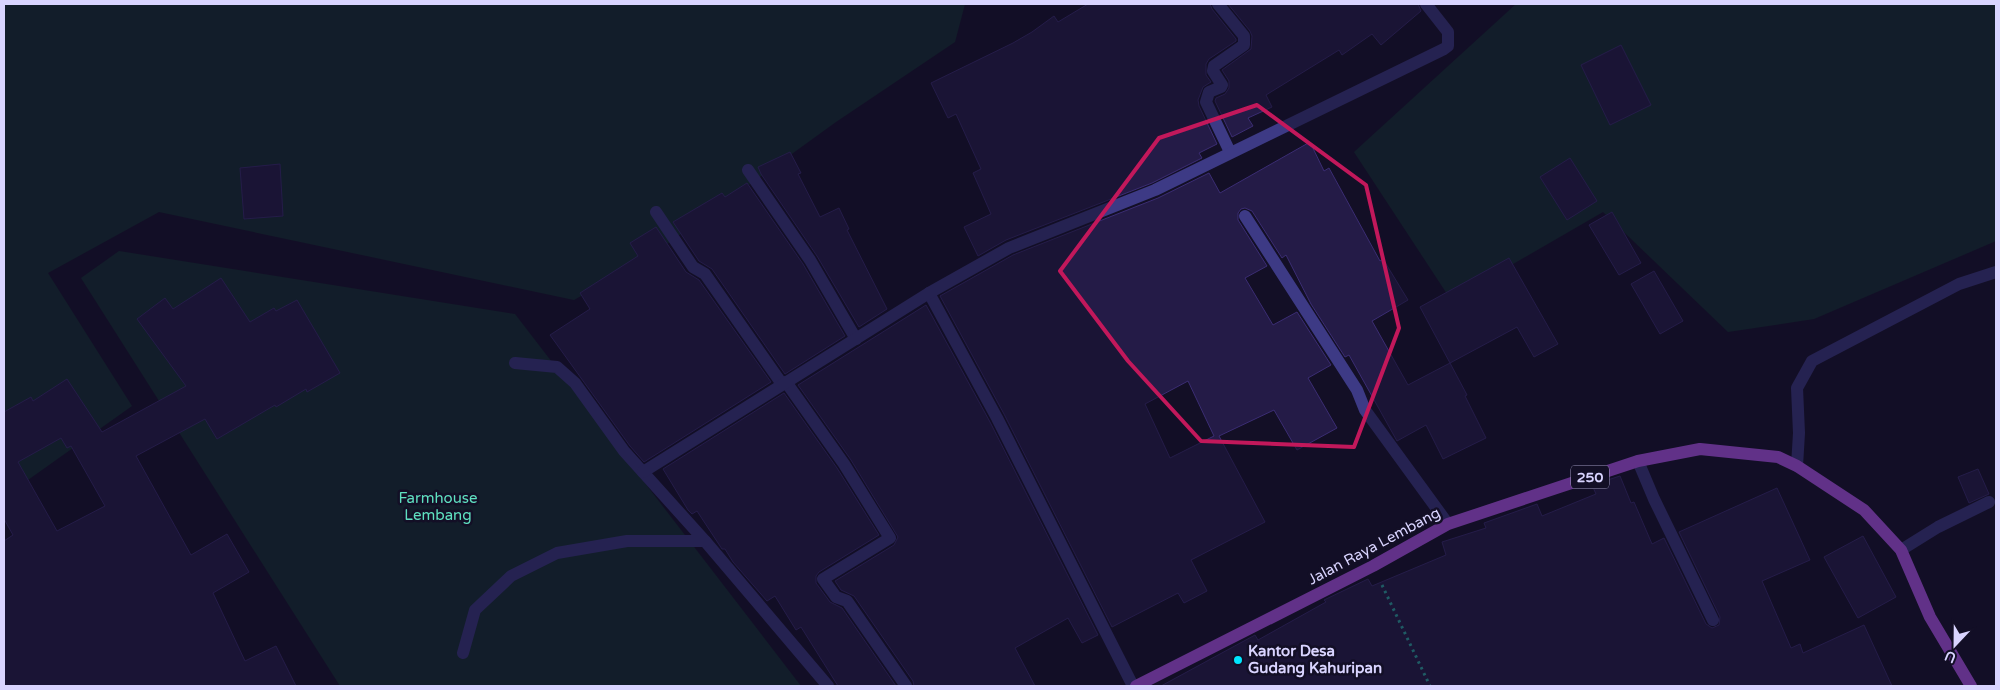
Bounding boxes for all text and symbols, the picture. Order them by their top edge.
road number: 250 [1571,466,1609,488]
park label: Farmhouse Lembang [398,489,478,524]
street label: Jalan Raya Lembang [1305,503,1443,589]
north arrow [1930,620,1980,670]
place label: Kantor Desa Gudang Kahuripan [1248,642,1382,678]
text: U [1942,647,1958,666]
marker: Kantor Desa Gudang Kahuripan [1232,654,1244,666]

